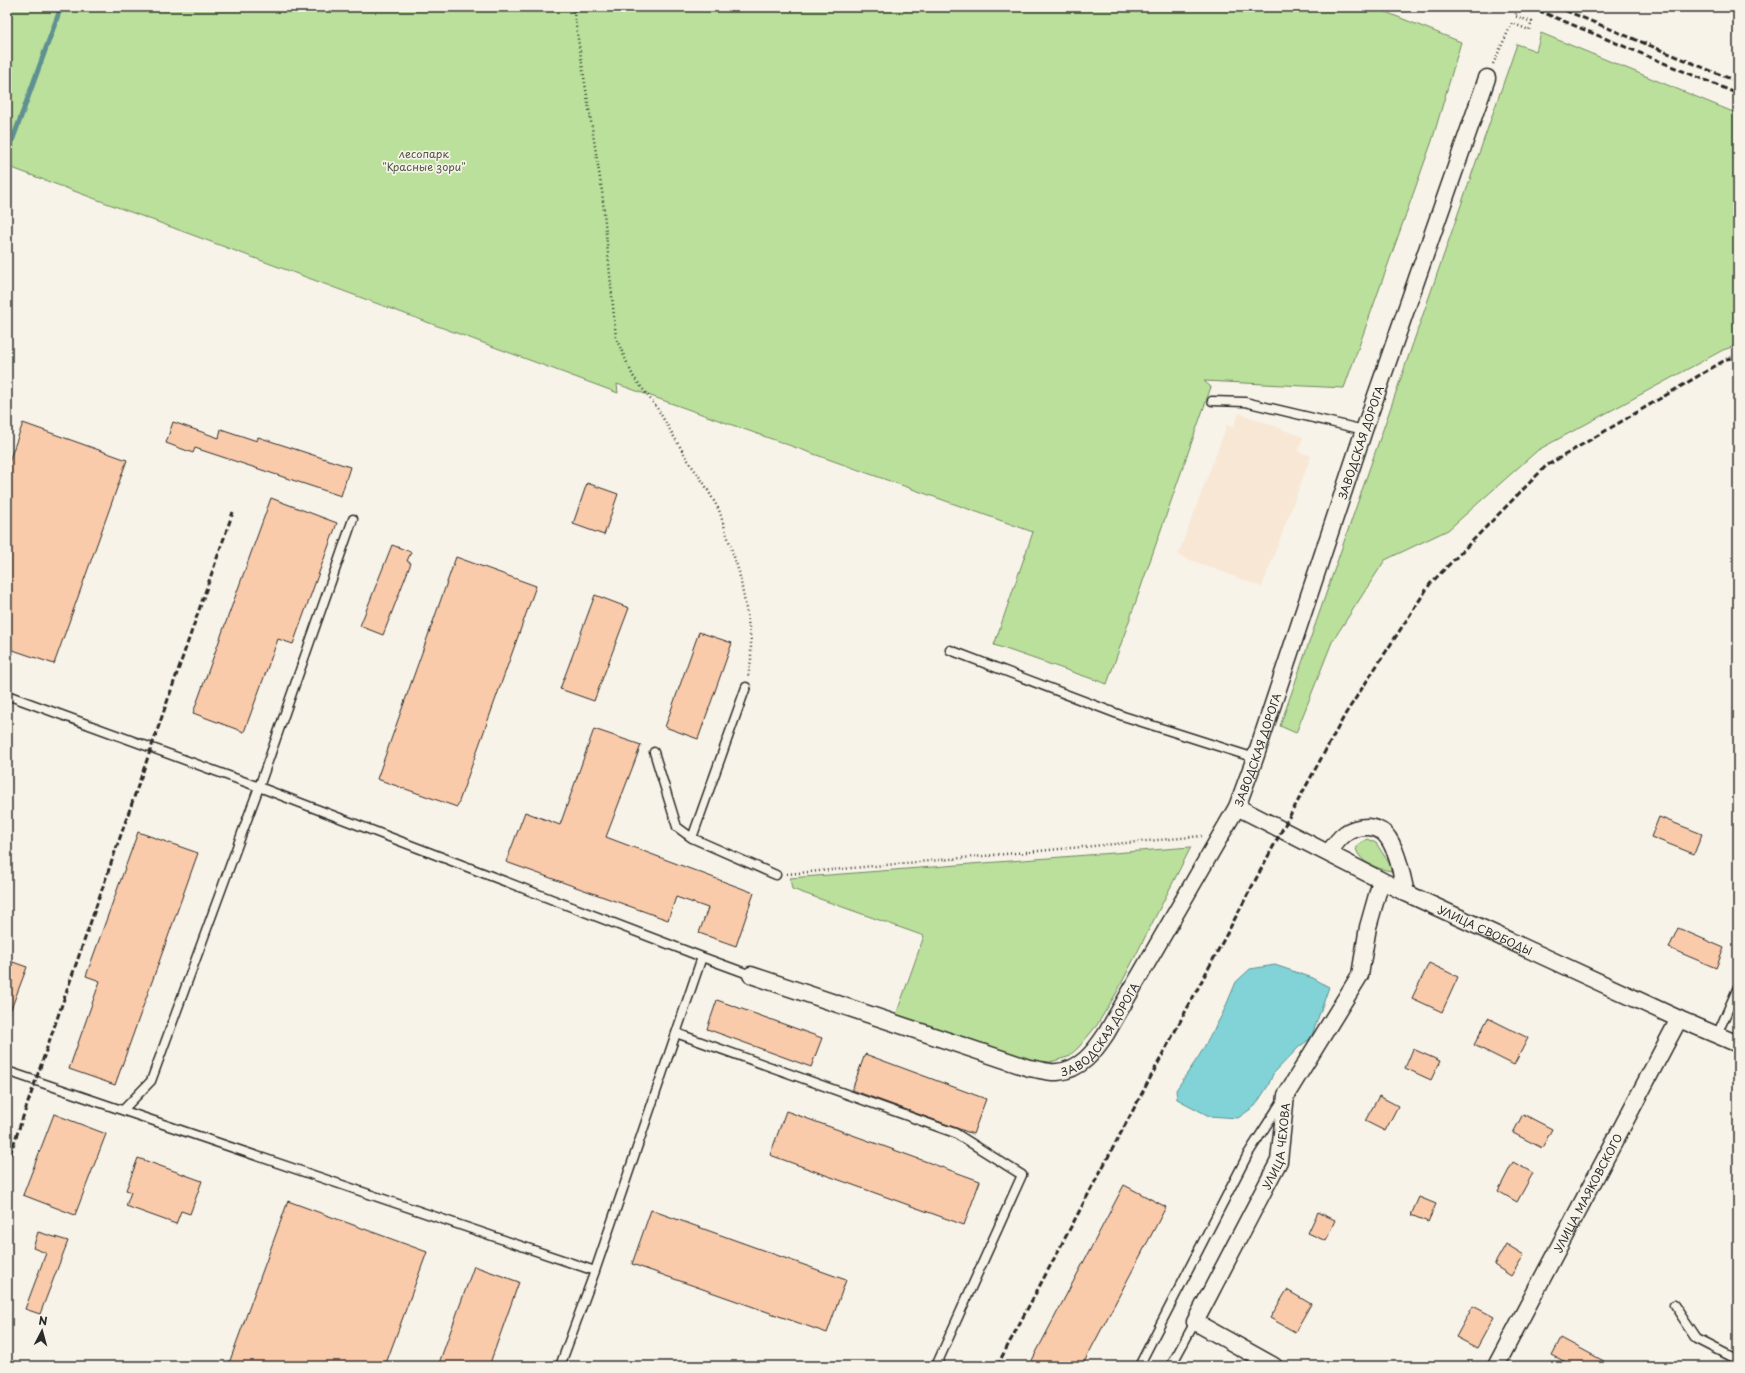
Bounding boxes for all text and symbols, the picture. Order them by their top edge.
park label: лесопарк "Красные зори" [382,145,466,175]
street label: ЗАВОДСКАЯ ДОРОГА [1333,383,1387,501]
street label: ЗАВОДСКАЯ ДОРОГА [1230,691,1285,808]
street label: УЛИЦА СВОБОДЫ [1435,900,1535,959]
street label: ЗАВОДСКАЯ ДОРОГА [1059,979,1143,1080]
street label: УЛИЦА ЧЕХОВА [1257,1102,1294,1192]
street label: УЛИЦА МАЯКОВСКОГО [1549,1130,1626,1255]
north arrow [22,1311,62,1351]
text: N [38,1312,49,1329]

